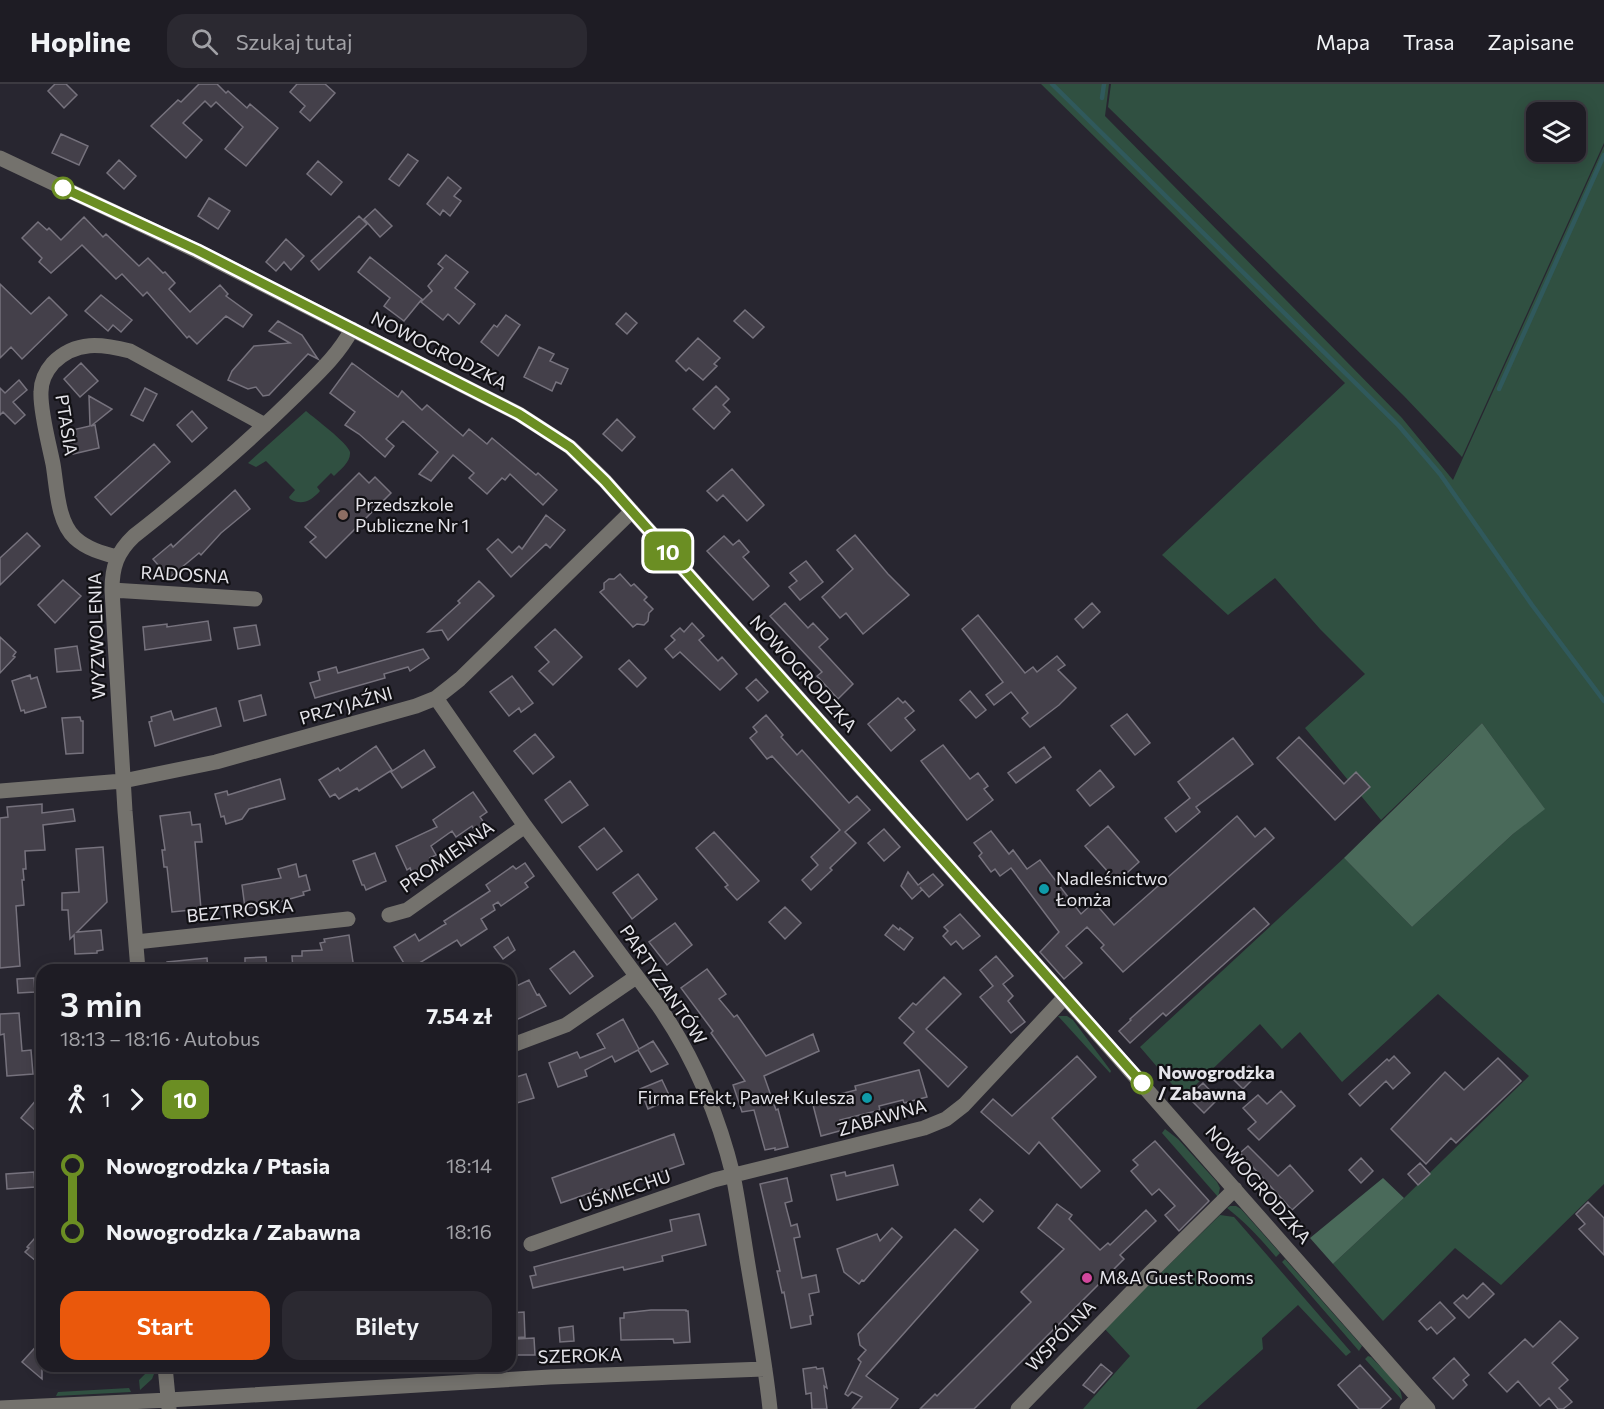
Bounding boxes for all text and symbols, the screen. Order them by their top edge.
search box [167,14,587,68]
text: Hopline [30,24,131,58]
icon: search [188,25,221,58]
text: Szukaj tutaj [236,28,353,55]
text: Mapa [1316,29,1370,54]
text: Trasa [1403,29,1454,54]
text: Zapisane [1487,29,1574,54]
map controls [1526,102,1586,162]
button: layers [1526,102,1586,162]
unlabelled marker [52,177,74,199]
street label: NOWOGRODZKA [368,306,511,394]
street label: PTASIA [51,393,83,457]
place label: Przedszkole Publiczne Nr 1 [355,493,469,536]
marker: Przedszkole Publiczne Nr 1 [336,508,350,522]
line badge: 10 [641,532,695,570]
text: 10 [656,539,680,564]
street label: RADOSNA [140,561,230,587]
street label: WYZWOLENIA [83,572,109,700]
street label: NOWOGRODZKA [745,610,862,736]
street label: PRZYJAŹNI [297,681,395,729]
street label: PROMIENNA [395,816,498,897]
place label: Nadleśnictwo Łomża [1055,867,1168,910]
marker: Nadleśnictwo Łomża [1037,882,1051,896]
street label: BEZTROSKA [185,893,294,927]
street label: PARTYZANTÓW [616,920,712,1048]
text: 3 min [60,983,142,1024]
text: 7.54 zł [426,1002,492,1029]
text: 18:13 – 18:16 · Autobus [60,1026,260,1050]
place label: Nowogrodzka / Zabawna [1158,1061,1275,1104]
marker: Nowogrodzka / Zabawna [1131,1072,1153,1094]
icon: walk [60,1083,93,1116]
icon: forward [120,1083,153,1116]
place label: Firma Efekt, Paweł Kulesza [637,1086,855,1108]
text: 1 [102,1087,111,1111]
text: 10 [174,1087,197,1112]
marker: Firma Efekt, Paweł Kulesza [860,1091,874,1105]
street label: ZABAWNA [835,1094,929,1140]
street label: NOWOGRODZKA [1201,1121,1316,1248]
text: Nowogrodzka / Ptasia [106,1152,330,1179]
text: 18:14 [446,1153,492,1177]
street label: UŚMIECHU [576,1164,673,1216]
text: Nowogrodzka / Zabawna [106,1218,361,1245]
text: 18:16 [446,1219,492,1243]
place label: M&A Guest Rooms [1099,1266,1254,1288]
marker: M&A Guest Rooms [1080,1271,1094,1285]
button: Start [60,1291,270,1360]
button: Bilety [282,1291,492,1360]
street label: WSPÓLNA [1021,1295,1100,1376]
street label: SZEROKA [537,1343,622,1367]

